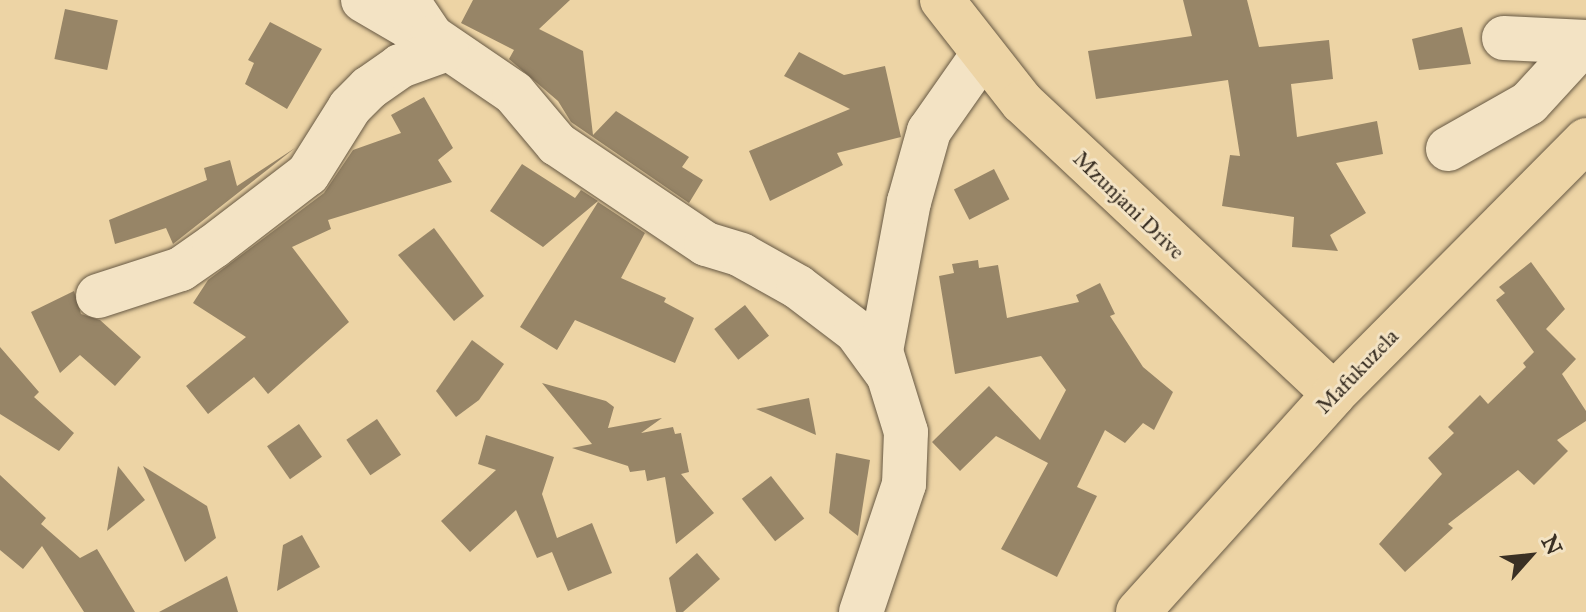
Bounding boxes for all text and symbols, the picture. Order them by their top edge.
street label: Mzunjani Drive [1068,145,1190,265]
street label: Mafukuzela [1310,323,1404,419]
north arrow [1490,516,1570,596]
text: N [1536,530,1568,559]

